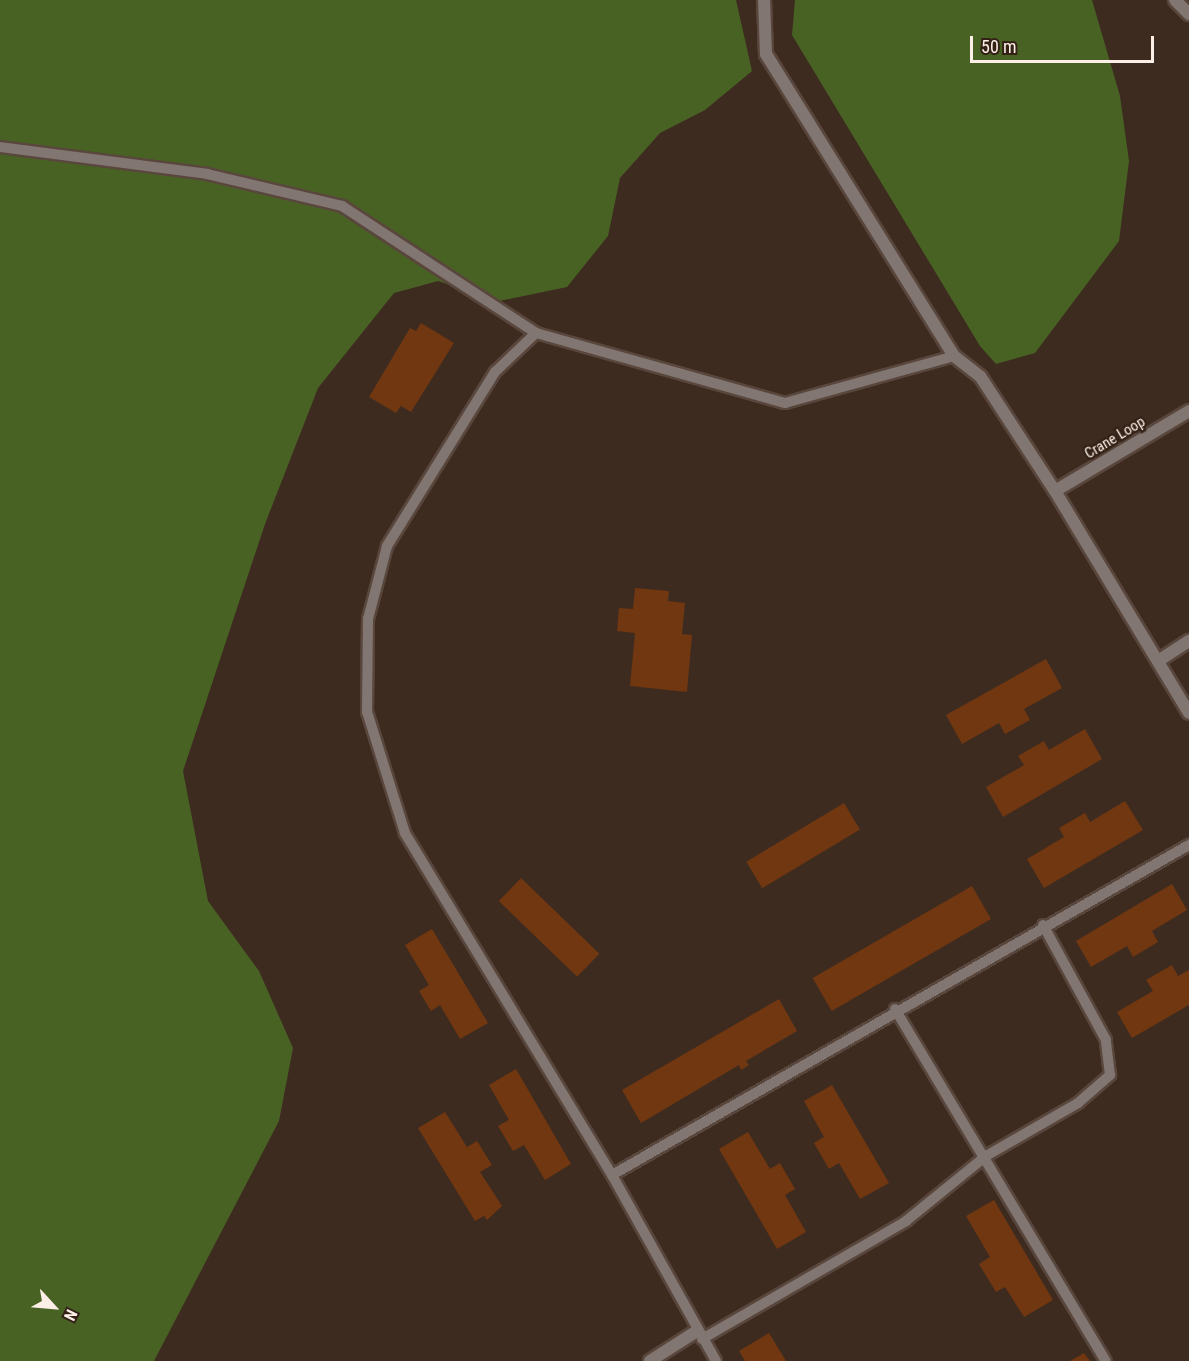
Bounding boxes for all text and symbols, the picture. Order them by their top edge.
scale bar [973,24,1158,62]
text: 50 m [981,36,1016,57]
street label: Crane Loop [1082,413,1148,463]
north arrow [24,1277,84,1337]
text: N [60,1307,81,1324]

